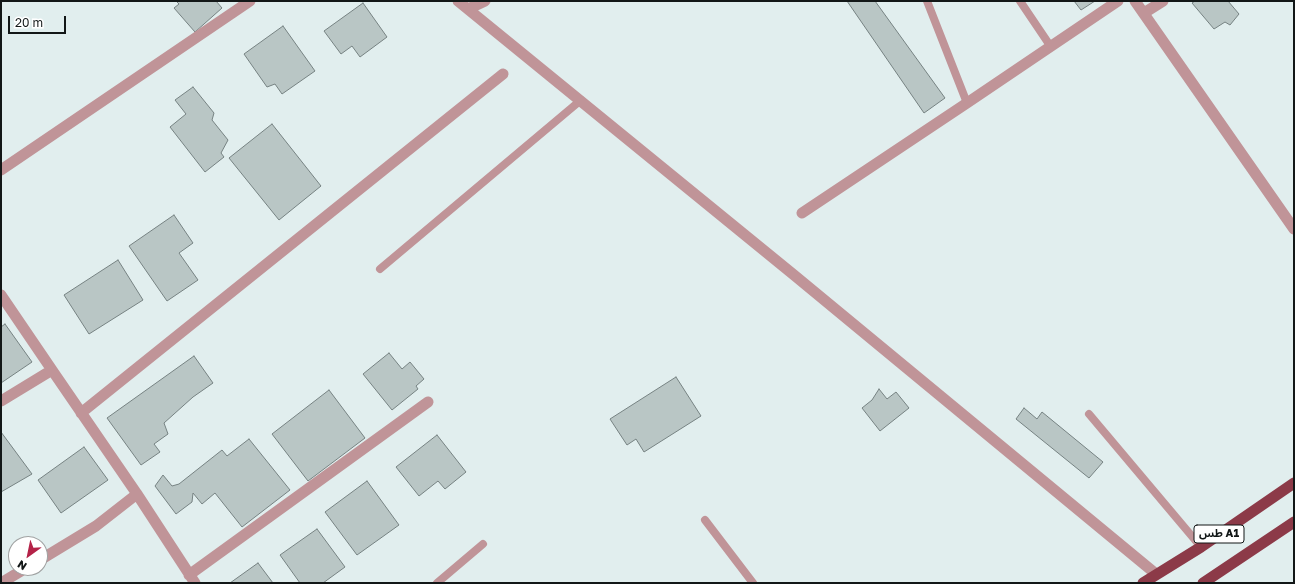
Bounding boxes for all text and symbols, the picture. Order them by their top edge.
scale bar [10,8,68,34]
text: 20 m [15,15,43,30]
road number: طس A1 [1194,525,1244,543]
north arrow [8,536,48,576]
text: N [15,558,29,573]

